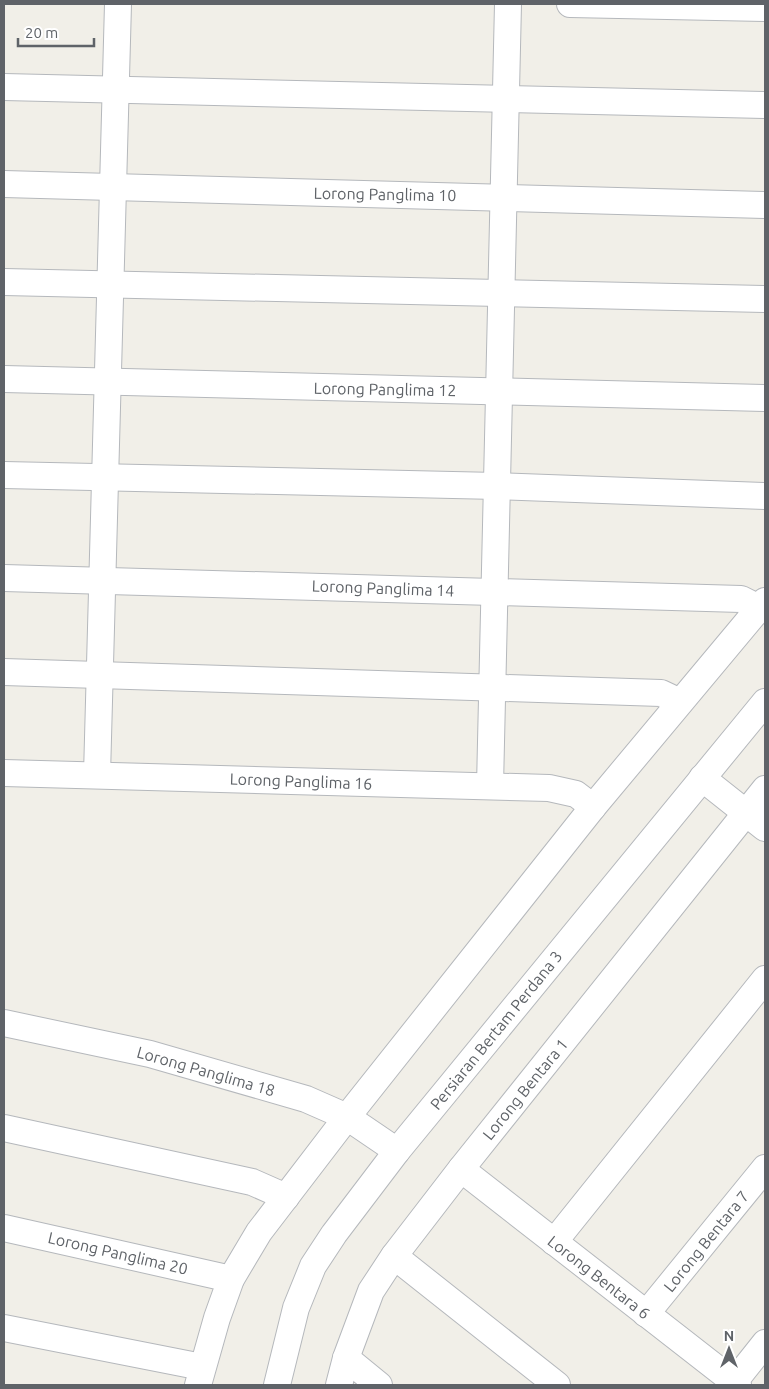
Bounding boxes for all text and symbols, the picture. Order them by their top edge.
scale bar [18,15,94,47]
text: 20 m [25,24,58,41]
street label: Lorong Panglima 10 [313,184,457,204]
street label: Lorong Panglima 12 [313,379,457,399]
street label: Lorong Panglima 14 [311,577,455,599]
street label: Lorong Panglima 16 [229,770,373,792]
street label: Persiaran Bertam Perdana 3 [426,947,566,1113]
street label: Lorong Bentara 1 [479,1035,571,1143]
street label: Lorong Panglima 18 [135,1043,277,1099]
street label: Lorong Bentara 7 [660,1187,752,1295]
street label: Lorong Panglima 20 [46,1228,190,1278]
street label: Lorong Bentara 6 [544,1232,654,1322]
north arrow [704,1324,754,1374]
text: N [724,1328,734,1344]

